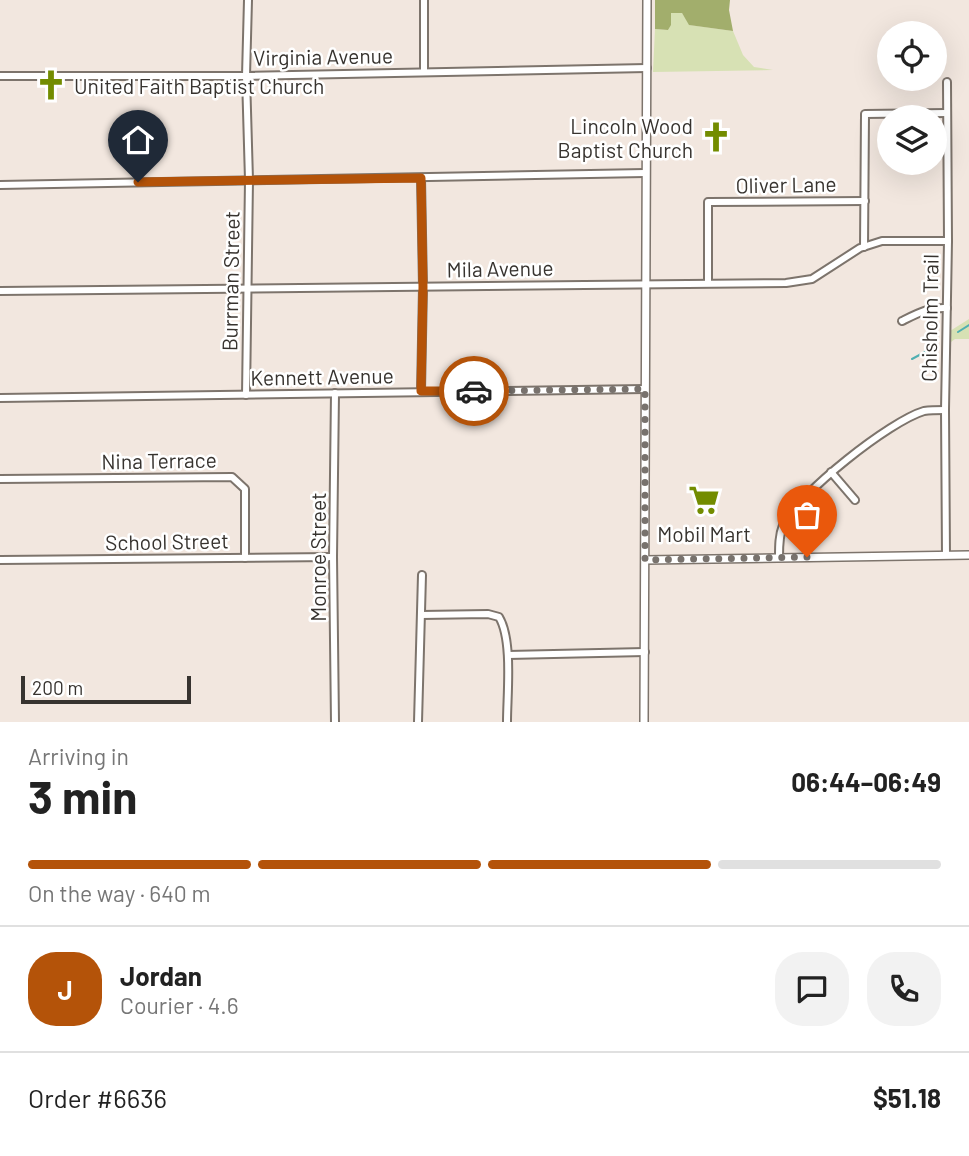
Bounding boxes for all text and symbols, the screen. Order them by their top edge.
map controls [877,21,947,175]
button: locate [877,21,947,91]
street label: Virginia Avenue [253,42,393,70]
church icon: United Faith Baptist Church [34,68,68,102]
place label: United Faith Baptist Church [74,73,324,98]
button: layers [877,105,947,175]
pin [108,110,168,182]
place label: Lincoln Wood Baptist Church [558,113,693,162]
church icon: Lincoln Wood Baptist Church [699,120,733,154]
icon: home [119,121,157,159]
street label: Oliver Lane [735,171,837,197]
street label: Burrman Street [216,211,244,351]
street label: Chisholm Trail [915,254,943,382]
street label: Mila Avenue [446,255,554,281]
courier [439,356,509,426]
street label: Kennett Avenue [250,362,394,390]
icon: car [455,372,493,410]
street label: Nina Terrace [101,446,217,474]
supermarket icon: Mobil Mart [687,483,721,517]
pin [777,485,837,557]
street label: Monroe Street [305,492,330,622]
icon: bag [788,496,826,534]
place label: Mobil Mart [657,521,751,546]
street label: School Street [105,527,229,555]
scale bar [21,673,191,705]
text: 200 m [32,676,83,699]
text: Arriving in [28,742,129,770]
text: 06:44–06:49 [791,766,941,797]
text: 3 min [28,768,137,823]
text: On the way · 640 m [28,879,210,907]
button: chat [775,952,849,1026]
button: phone [867,952,941,1026]
text: Jordan [120,960,202,991]
text: J [57,974,73,1005]
text: Courier · 4.6 [120,991,239,1019]
text: Order #6636 [28,1082,167,1113]
text: $51.18 [873,1082,941,1113]

